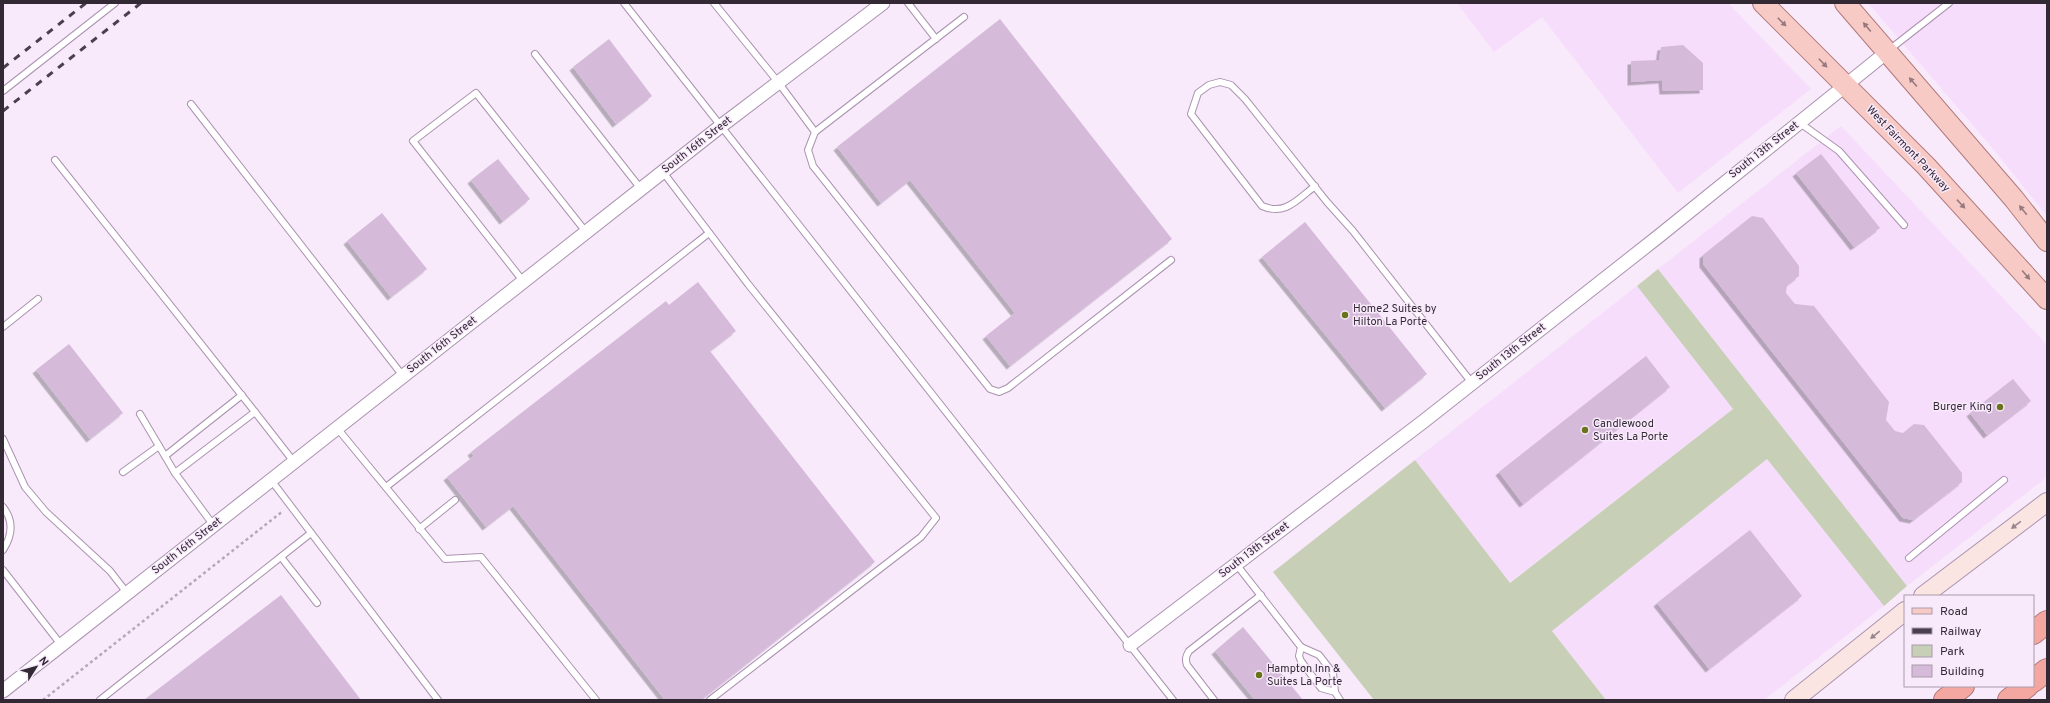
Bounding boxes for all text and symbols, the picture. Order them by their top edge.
one-way arrow [1777,17,1787,27]
one-way arrow [1862,22,1871,33]
one-way arrow [1818,58,1828,68]
one-way arrow [1908,77,1917,87]
street label: West Fairmont Parkway [1863,103,1953,195]
street label: South 16th Street [659,113,735,177]
street label: South 13th Street [1726,118,1802,182]
one-way arrow [1956,199,1966,209]
one-way arrow [2018,205,2027,216]
one-way arrow [2021,271,2030,280]
place label: Home2 Suites by Hilton La Porte [1353,302,1437,329]
marker: Home2 Suites by Hilton La Porte [1340,310,1350,320]
street label: South 16th Street [404,313,480,377]
street label: South 13th Street [1473,320,1549,384]
place label: Burger King [1933,400,1992,414]
marker: Burger King [1995,402,2005,412]
place label: Candlewood Suites La Porte [1593,417,1668,444]
marker: Candlewood Suites La Porte [1580,425,1590,435]
street label: South 16th Street [149,514,225,578]
street label: South 13th Street [1216,519,1292,581]
one-way arrow [2011,521,2022,530]
legend [1904,595,2034,687]
text: Road [1940,604,1968,620]
text: Railway [1940,624,1981,640]
one-way arrow [1869,631,1880,639]
text: Park [1940,644,1965,660]
north arrow [16,647,56,687]
text: N [35,654,51,669]
place label: Hampton Inn & Suites La Porte [1267,662,1342,689]
text: Building [1940,664,1984,680]
marker: Hampton Inn & Suites La Porte [1254,670,1264,680]

